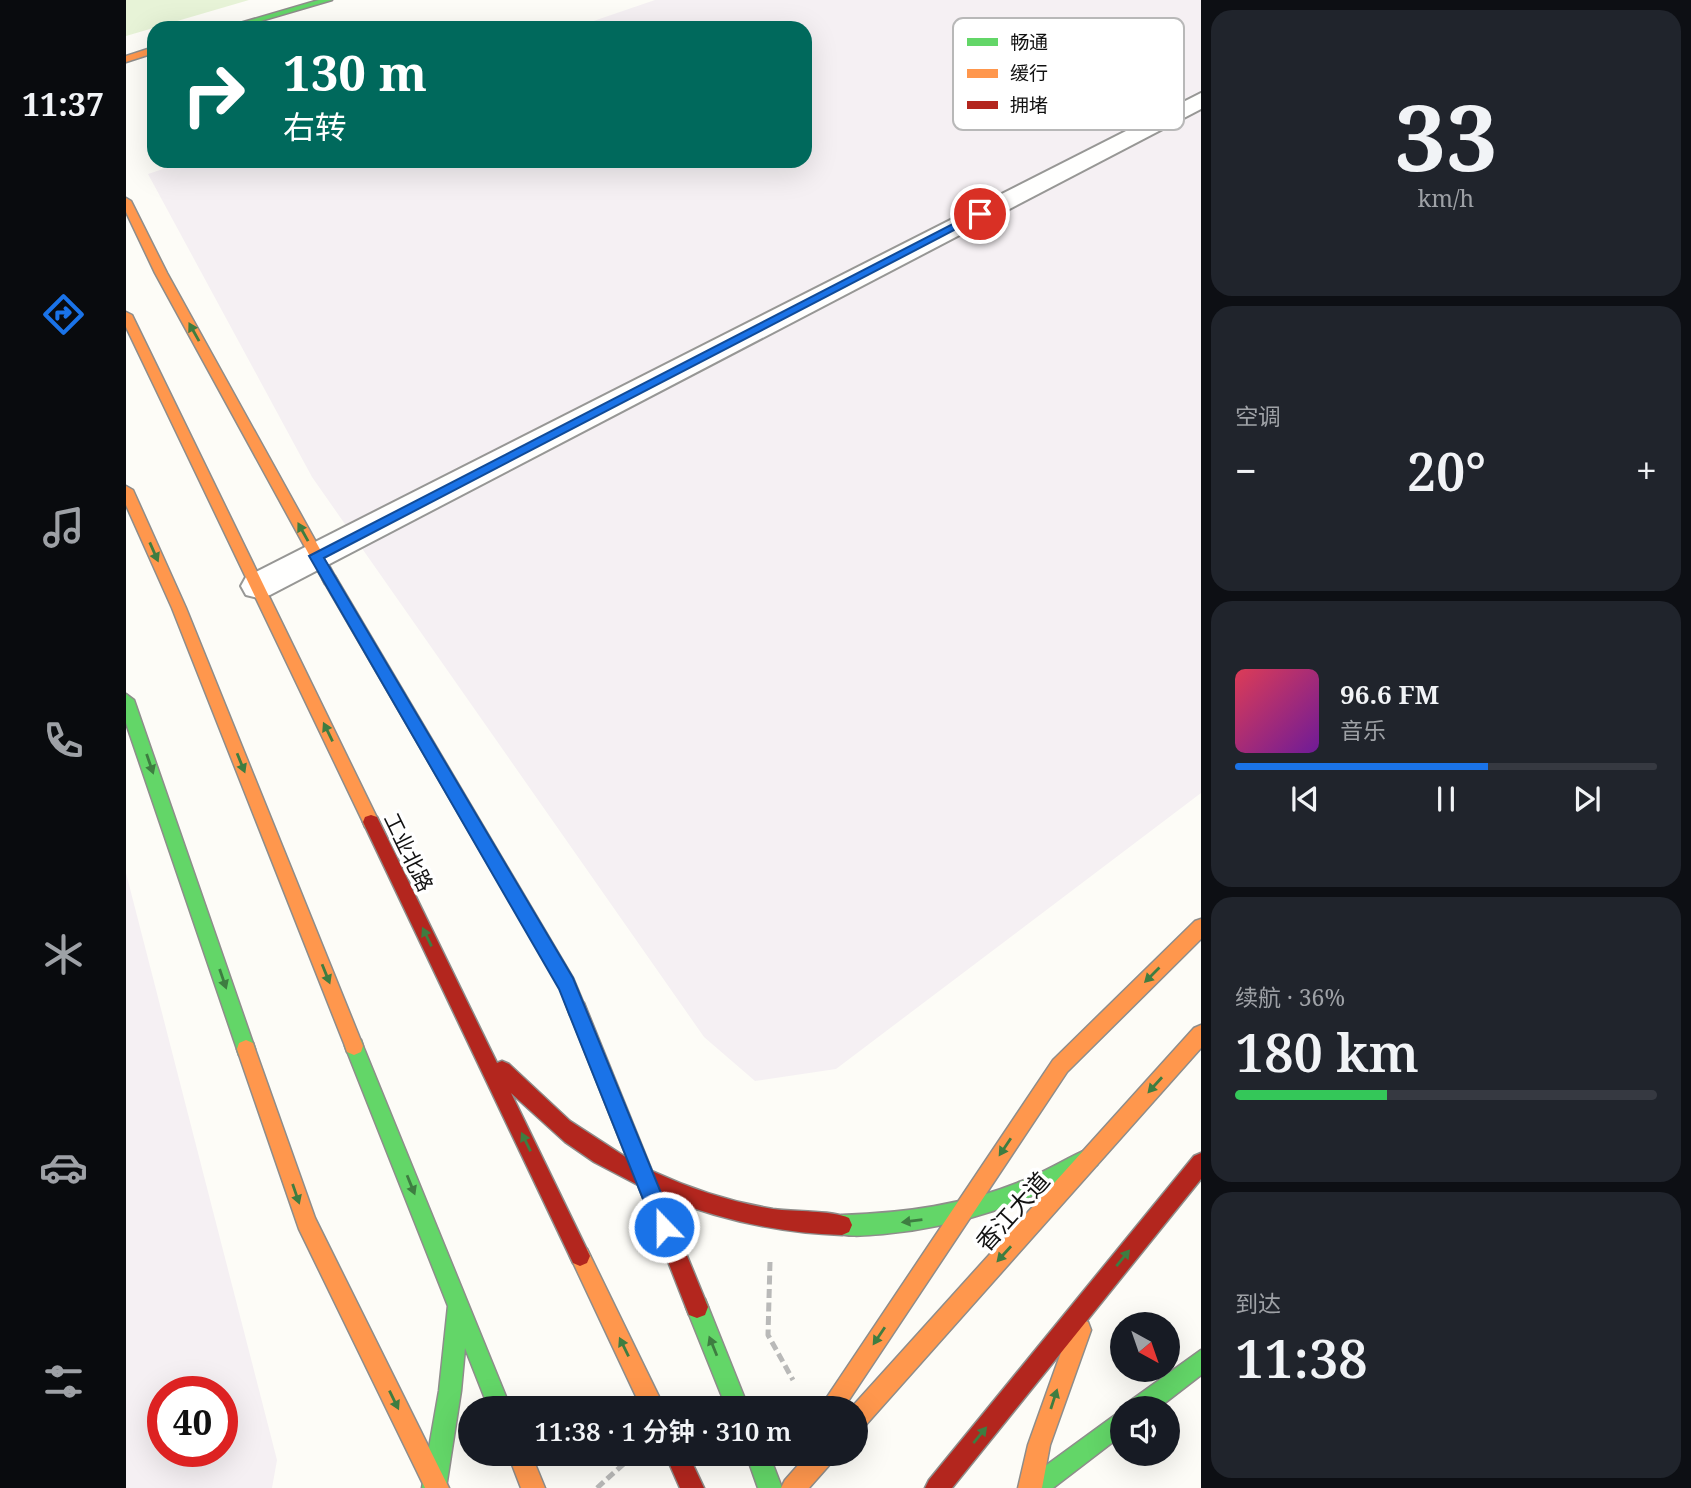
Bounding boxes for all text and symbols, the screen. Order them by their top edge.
legend [953,18,1184,130]
text: 畅通 [1010,29,1048,55]
text: 130 m [283,39,427,105]
icon: right [168,49,259,140]
text: 缓行 [1010,60,1048,86]
text: 33 [1395,74,1497,198]
text: 11:37 [22,82,104,125]
text: 拥堵 [1010,92,1048,118]
text: 右转 [283,105,347,148]
text: km/h [1418,182,1474,214]
pin [950,184,1010,244]
icon: arrive [961,195,999,233]
icon: directions [39,290,88,339]
one-way arrow [188,322,200,342]
text: 空调 [1235,400,1281,432]
text: 20° [1407,435,1486,506]
text: − [1235,444,1257,496]
text: + [1636,444,1657,496]
icon: music [39,503,88,552]
one-way arrow [297,522,308,542]
one-way arrow [149,542,160,563]
text: 96.6 FM [1340,676,1439,712]
text: 音乐 [1340,714,1386,746]
icon: phone [39,716,88,765]
one-way arrow [322,722,334,742]
one-way arrow [236,752,247,773]
one-way arrow [145,753,156,774]
icon: previous [1286,780,1324,818]
icon: pause [1427,780,1465,818]
icon: next [1568,780,1606,818]
street label: 工业北路 [378,808,440,896]
one-way arrow [421,927,433,947]
icon: climate [39,930,88,979]
one-way arrow [320,963,331,984]
one-way arrow [1144,966,1161,983]
one-way arrow [218,969,229,990]
text: 续航 · 36% [1235,981,1345,1013]
text: 180 km [1235,1016,1419,1087]
one-way arrow [1148,1076,1164,1093]
one-way arrow [520,1132,531,1152]
one-way arrow [999,1137,1012,1157]
icon: car [39,1143,88,1192]
street label: 香江大道 [968,1164,1056,1258]
one-way arrow [405,1174,416,1195]
one-way arrow [292,1184,302,1205]
position arrow [627,1190,701,1264]
one-way arrow [901,1216,923,1227]
one-way arrow [996,1245,1012,1262]
one-way arrow [1115,1250,1130,1267]
text: 到达 [1235,1287,1281,1319]
north arrow [1110,1312,1180,1382]
map controls [1110,1312,1180,1466]
text: 11:38 [1235,1322,1368,1393]
one-way arrow [872,1327,886,1345]
one-way arrow [707,1335,718,1356]
one-way arrow [619,1337,630,1357]
icon: filters [39,1357,88,1406]
speed limit sign: 40 [147,1376,238,1467]
one-way arrow [1049,1388,1060,1409]
one-way arrow [388,1390,399,1410]
button: sound [1110,1396,1180,1466]
text: 11:38 · 1 分钟 · 310 m [534,1413,792,1449]
one-way arrow [972,1426,987,1443]

